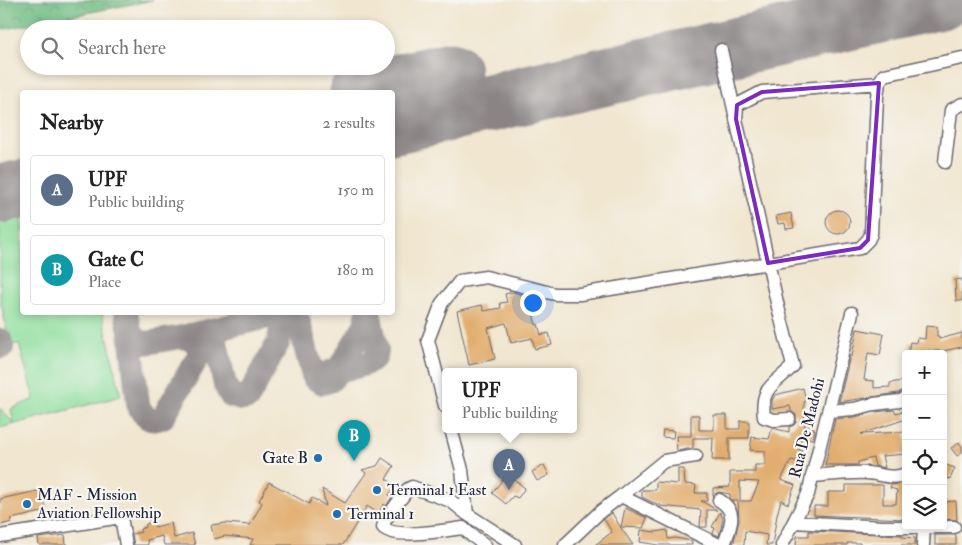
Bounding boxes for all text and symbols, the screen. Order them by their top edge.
search box [20,20,395,75]
icon: search [38,34,66,62]
text: Search here [78,36,166,60]
text: Nearby [40,109,103,136]
text: 2 results [322,113,375,133]
text: UPF [88,168,127,192]
text: A [52,180,62,200]
text: 150 m [337,180,374,200]
text: Public building [88,192,184,212]
text: Gate C [88,248,144,272]
text: B [52,260,62,280]
text: 180 m [337,260,374,280]
text: Place [88,272,121,292]
your location [520,290,546,316]
map controls [902,350,947,530]
button: + [902,350,947,395]
popup [442,368,577,433]
street label: Rua De Madohi [785,376,829,480]
text: UPF [461,379,500,403]
button: − [902,395,947,440]
text: Public building [461,403,558,423]
pin: B [338,420,370,461]
button: locate [902,440,947,485]
place label: Gate B [262,448,308,468]
pin: A [493,449,525,490]
marker: Gate B [312,452,324,464]
place label: Terminal 1 East [387,480,486,500]
marker: Terminal 1 East [371,484,383,496]
place label: MAF - Mission Aviation Fellowship [36,485,161,524]
button: layers [902,485,947,530]
marker: MAF - Mission Aviation Fellowship [21,498,33,510]
place label: Terminal 1 [347,504,414,524]
marker: Terminal 1 [331,508,343,520]

